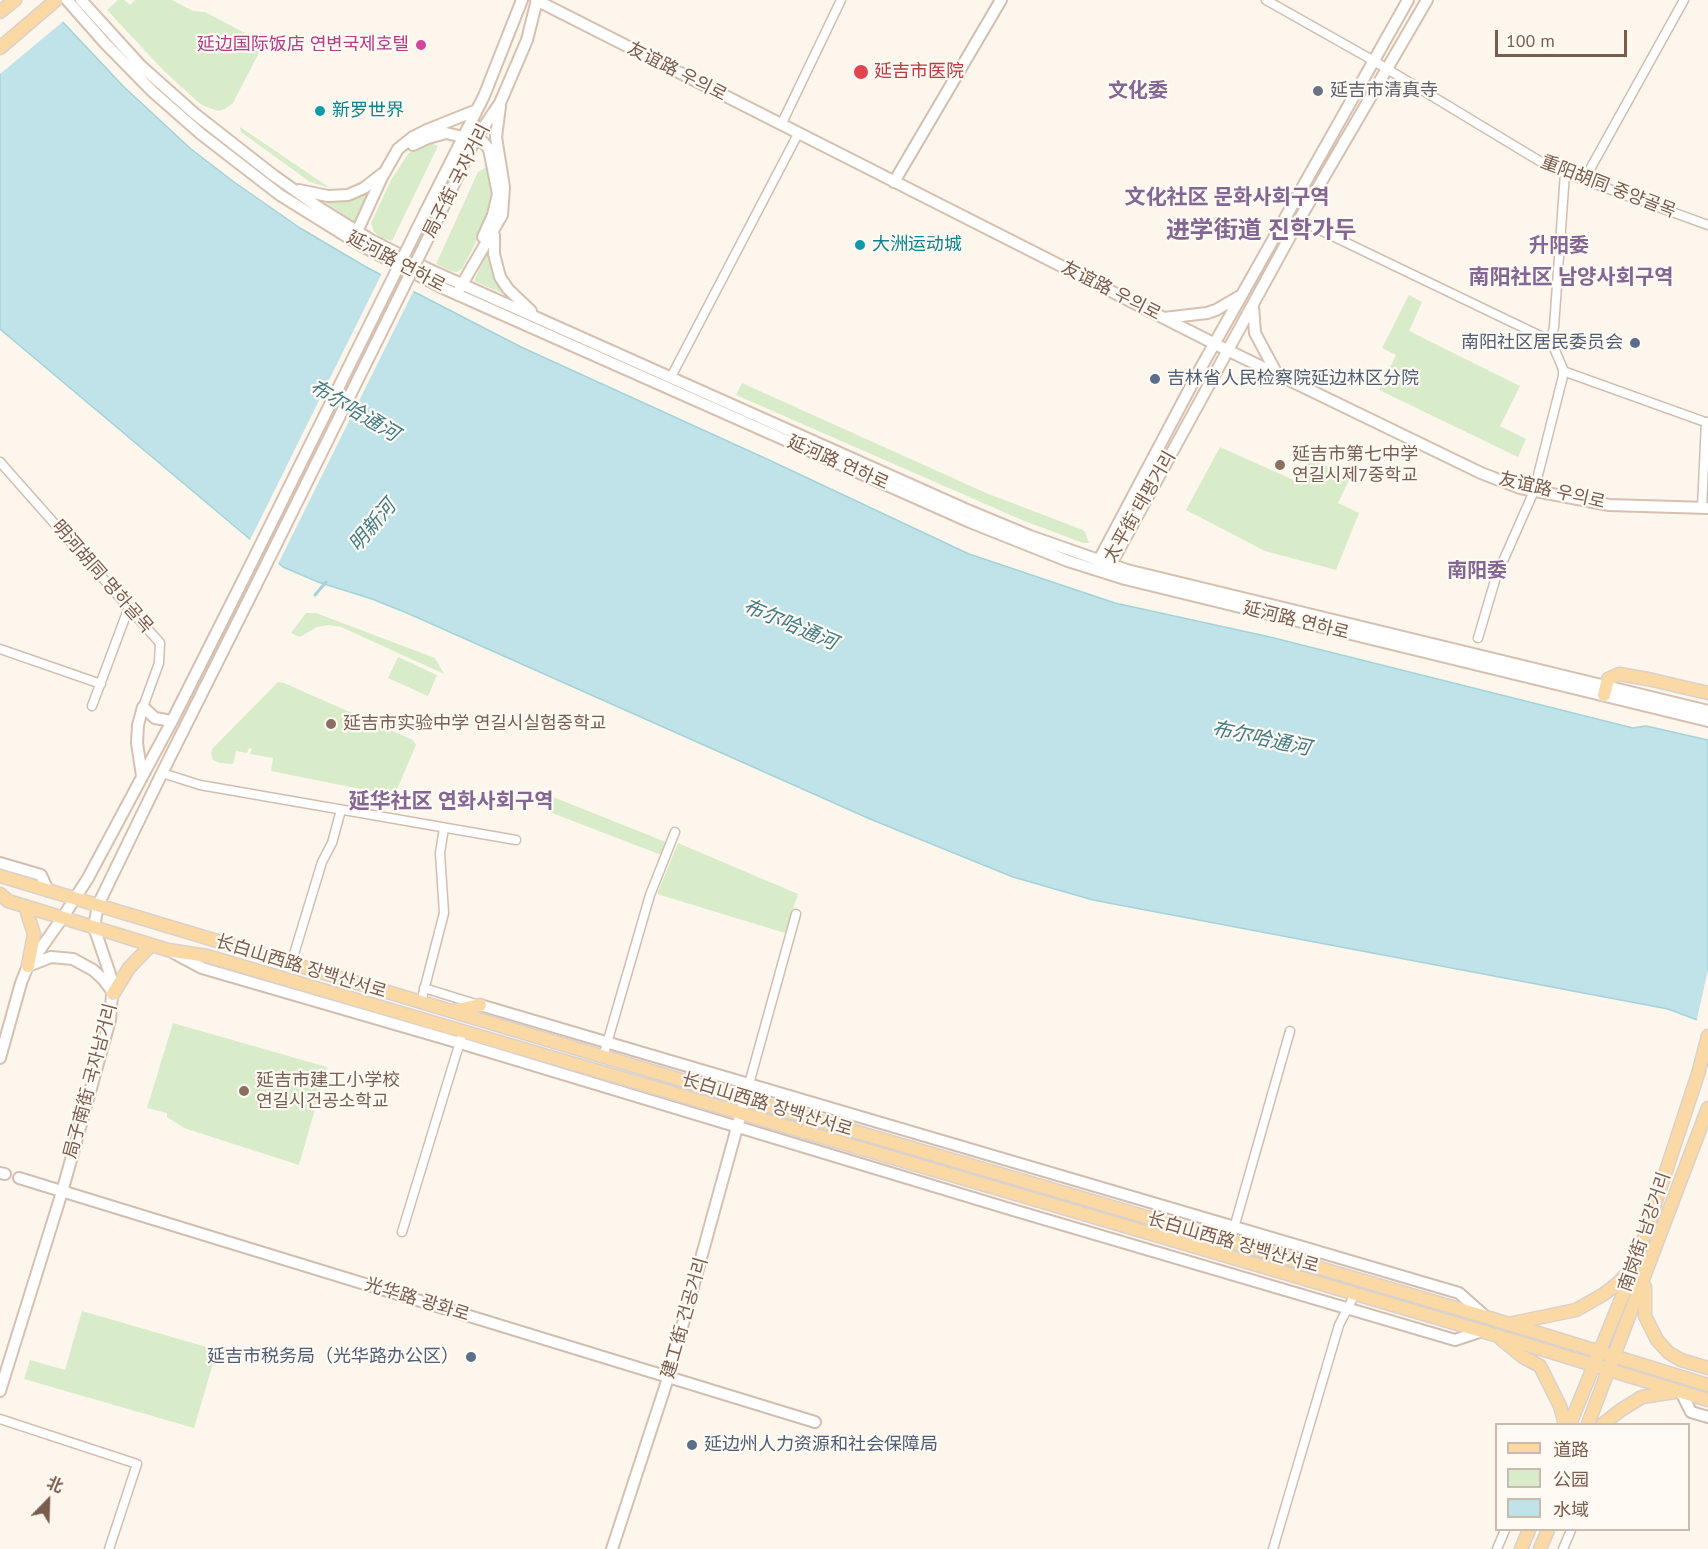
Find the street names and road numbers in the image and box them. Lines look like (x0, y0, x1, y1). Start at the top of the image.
street label: 友谊路 우의로 (624, 38, 730, 106)
street label: 局子街 국자거리 (419, 120, 495, 242)
street label: 重阳胡同 중양골목 (1537, 151, 1679, 223)
street label: 延河路 연하로 (343, 227, 449, 297)
street label: 友谊路 우의로 (1058, 257, 1164, 325)
street label: 延河路 연하로 (784, 431, 892, 495)
street label: 太平街 태평거리 (1099, 447, 1181, 567)
street label: 友谊路 우의로 (1497, 468, 1607, 514)
street label: 明河胡同 명하골목 (47, 516, 157, 638)
street label: 延河路 연하로 (1241, 597, 1351, 645)
street label: 长白山西路 장백산서로 (213, 931, 389, 1003)
street label: 局子南街 국자남거리 (60, 1001, 122, 1161)
street label: 长白山西路 장백산서로 (679, 1069, 855, 1141)
street label: 南岗街 남강거리 (1614, 1169, 1676, 1295)
street label: 长白山西路 장백산서로 (1145, 1208, 1321, 1278)
street label: 建工街 건공거리 (657, 1255, 713, 1381)
street label: 光华路 광화로 (362, 1274, 472, 1326)

